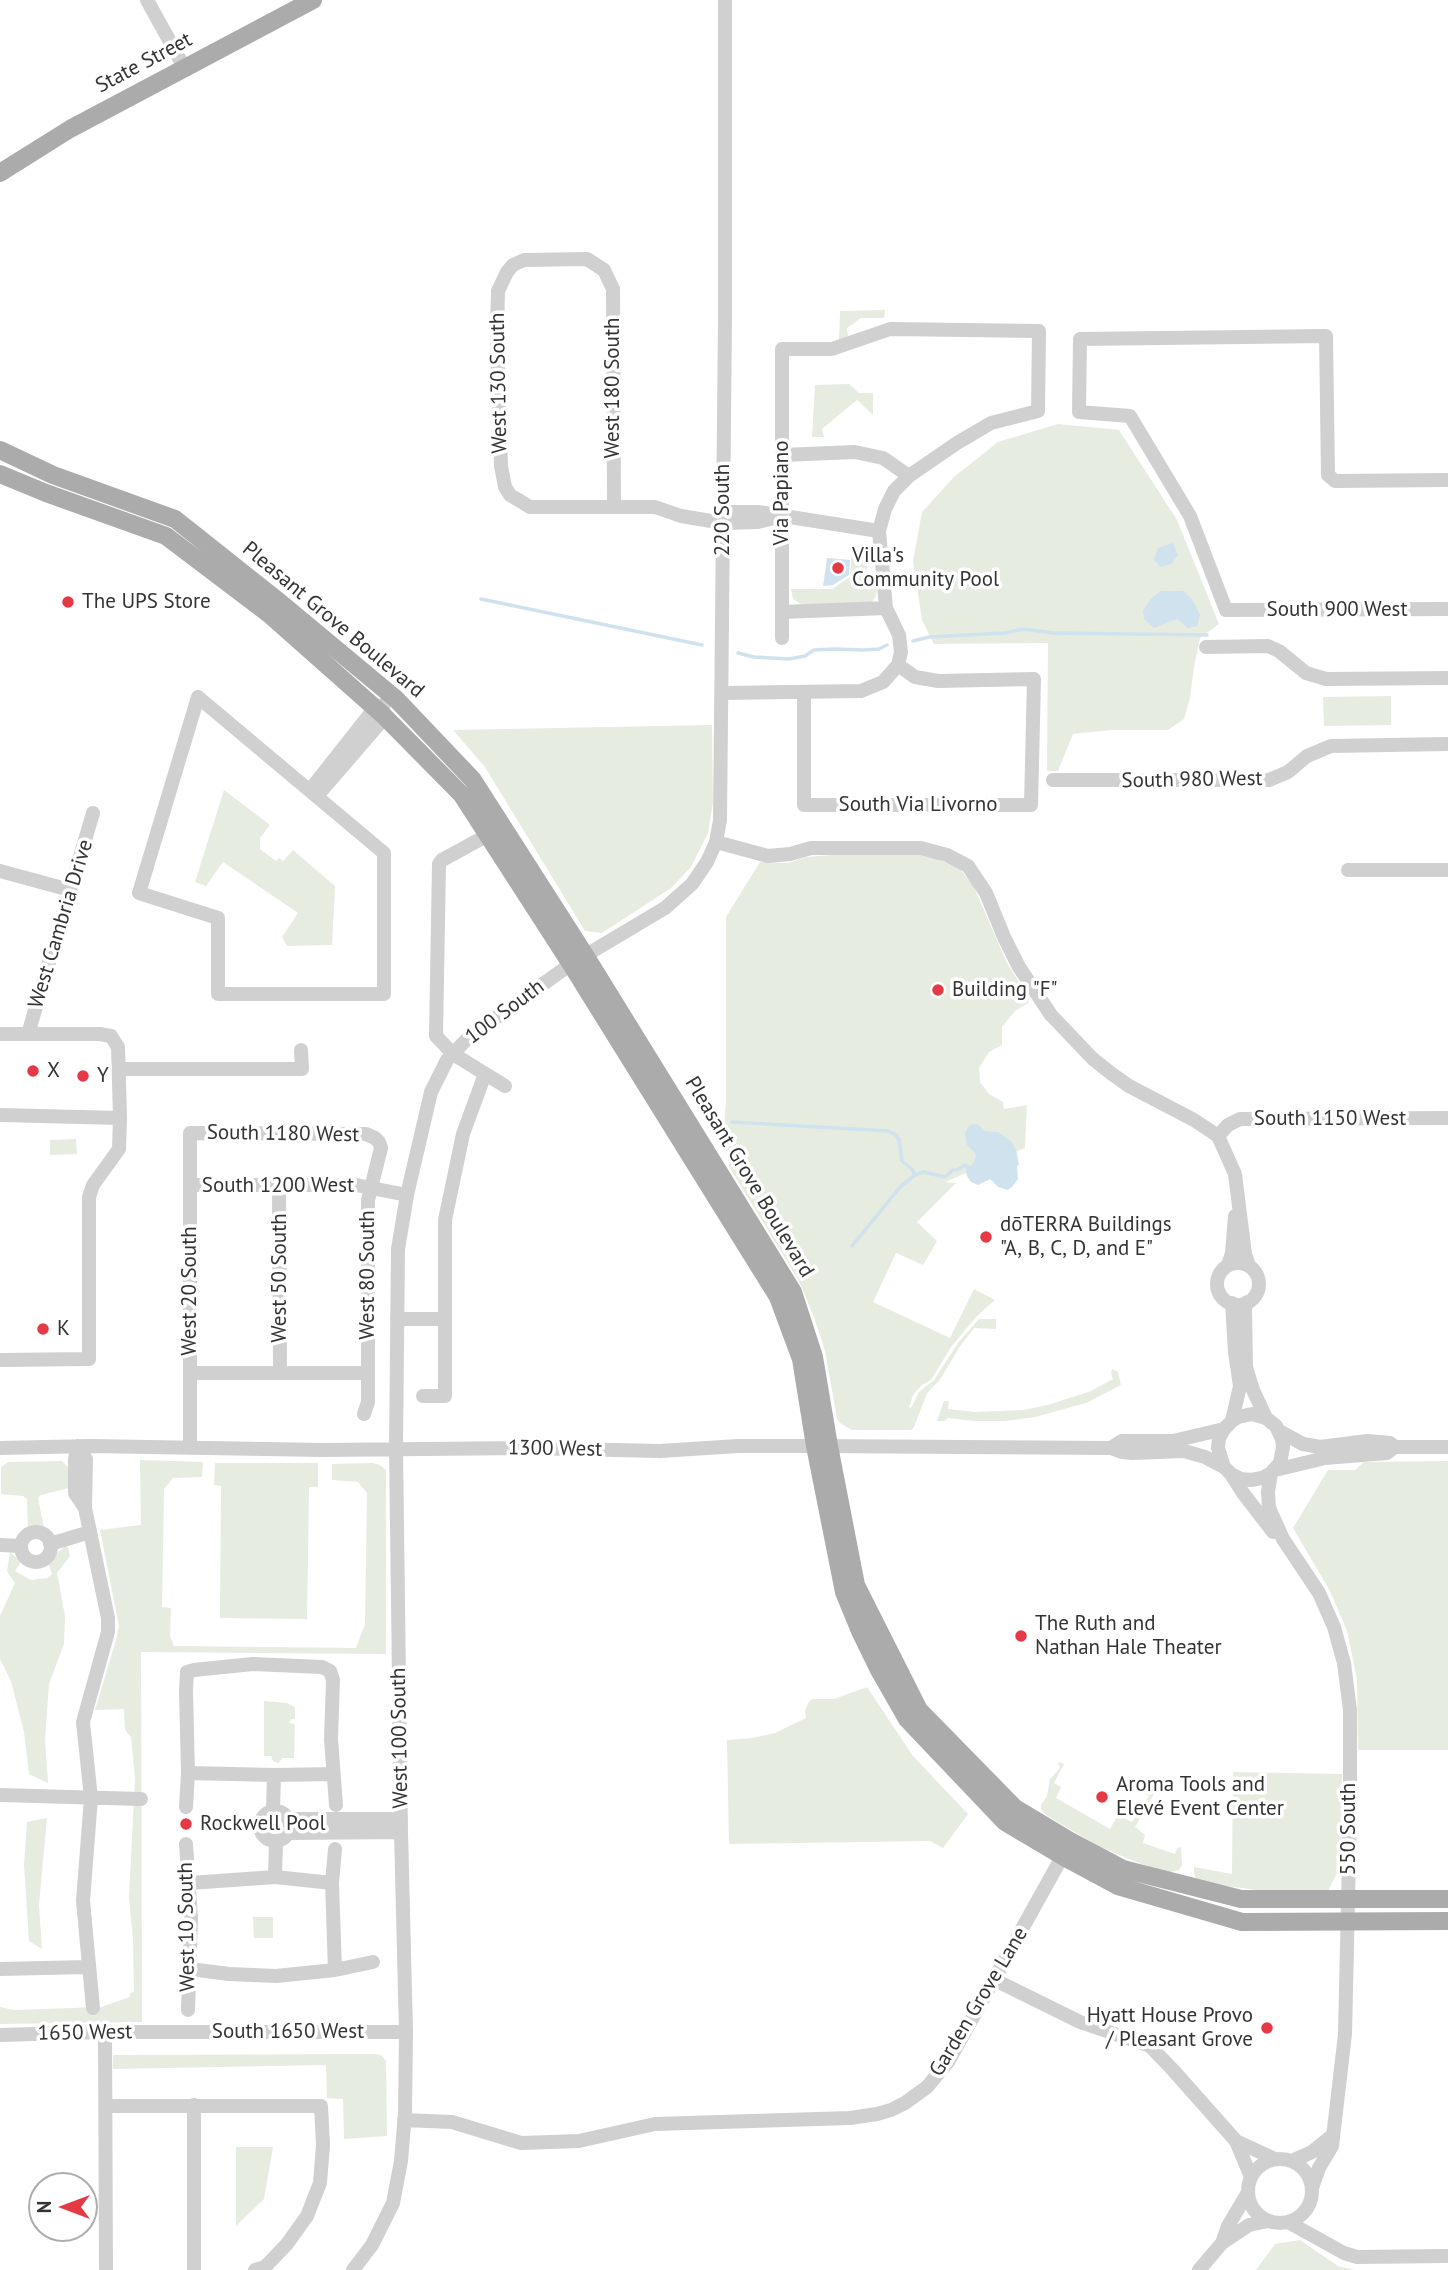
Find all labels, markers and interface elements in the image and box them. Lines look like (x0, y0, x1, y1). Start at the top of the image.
street label: State Street (92, 27, 196, 99)
street label: West 130 South (485, 312, 513, 454)
street label: West 180 South (600, 317, 626, 459)
street label: Via Papiano (769, 440, 795, 546)
street label: 220 South (710, 464, 736, 556)
street label: Pleasant Grove Boulevard (237, 537, 429, 703)
place label: Villa's Community Pool (852, 543, 999, 593)
marker: Villa's Community Pool (830, 560, 846, 576)
place label: The UPS Store (82, 589, 211, 615)
marker: The UPS Store (60, 594, 76, 610)
street label: South 900 West (1266, 597, 1408, 623)
street label: South 980 West (1121, 766, 1263, 794)
street label: South Via Livorno (838, 792, 998, 818)
street label: West Cambria Drive (23, 837, 99, 1011)
street label: 100 South (461, 974, 549, 1050)
place label: Building "F" (952, 977, 1058, 1003)
marker: Building "F" (930, 982, 946, 998)
place label: X (47, 1058, 60, 1084)
marker: X (25, 1063, 41, 1079)
place label: Y (97, 1063, 109, 1089)
marker: Y (75, 1068, 91, 1084)
street label: Pleasant Grove Boulevard (679, 1072, 819, 1282)
street label: South 1150 West (1254, 1106, 1406, 1132)
street label: South 1180 West (207, 1120, 359, 1148)
street label: South 1200 West (202, 1173, 354, 1199)
street label: West 80 South (355, 1210, 381, 1340)
place label: dōTERRA Buildings "A, B, C, D, and E" (1000, 1212, 1172, 1262)
street label: West 50 South (267, 1213, 293, 1343)
street label: West 20 South (177, 1226, 203, 1356)
marker: dōTERRA Buildings "A, B, C, D, and E" (978, 1229, 994, 1245)
place label: K (57, 1316, 70, 1342)
marker: K (35, 1321, 51, 1337)
street label: 1300 West (508, 1436, 602, 1462)
place label: The Ruth and Nathan Hale Theater (1035, 1611, 1222, 1661)
marker: The Ruth and Nathan Hale Theater (1013, 1628, 1029, 1644)
street label: West 100 South (386, 1667, 414, 1809)
place label: Aroma Tools and Elevé Event Center (1116, 1772, 1284, 1822)
street label: 550 South (1336, 1783, 1362, 1875)
marker: Aroma Tools and Elevé Event Center (1094, 1789, 1110, 1805)
place label: Rockwell Pool (200, 1811, 326, 1837)
marker: Rockwell Pool (178, 1816, 194, 1832)
street label: West 10 South (173, 1862, 201, 1992)
street label: Garden Grove Lane (925, 1923, 1033, 2081)
place label: Hyatt House Provo / Pleasant Grove (1087, 2003, 1253, 2053)
street label: South 1650 West (212, 2019, 364, 2045)
street label: 1650 West (38, 2020, 132, 2046)
marker: Hyatt House Provo / Pleasant Grove (1259, 2020, 1275, 2036)
north arrow (28, 2172, 98, 2242)
text: N (32, 2201, 56, 2213)

